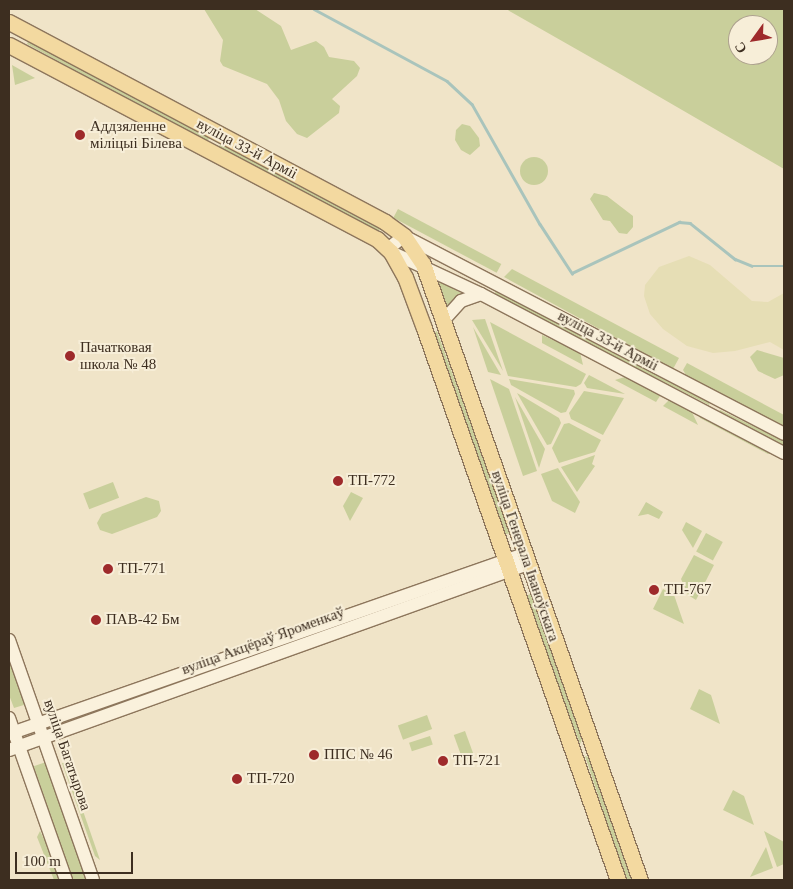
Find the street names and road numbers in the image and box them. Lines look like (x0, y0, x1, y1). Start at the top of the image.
street label: вуліца 33-й Арміі (194, 115, 300, 183)
street label: вуліца 33-й Арміі (555, 307, 661, 375)
street label: вуліца Генерала Іваноўскага (487, 468, 563, 644)
street label: вуліца Акцёраў Яроменкаў (179, 603, 347, 679)
street label: вуліца Багатырова (40, 697, 94, 813)

